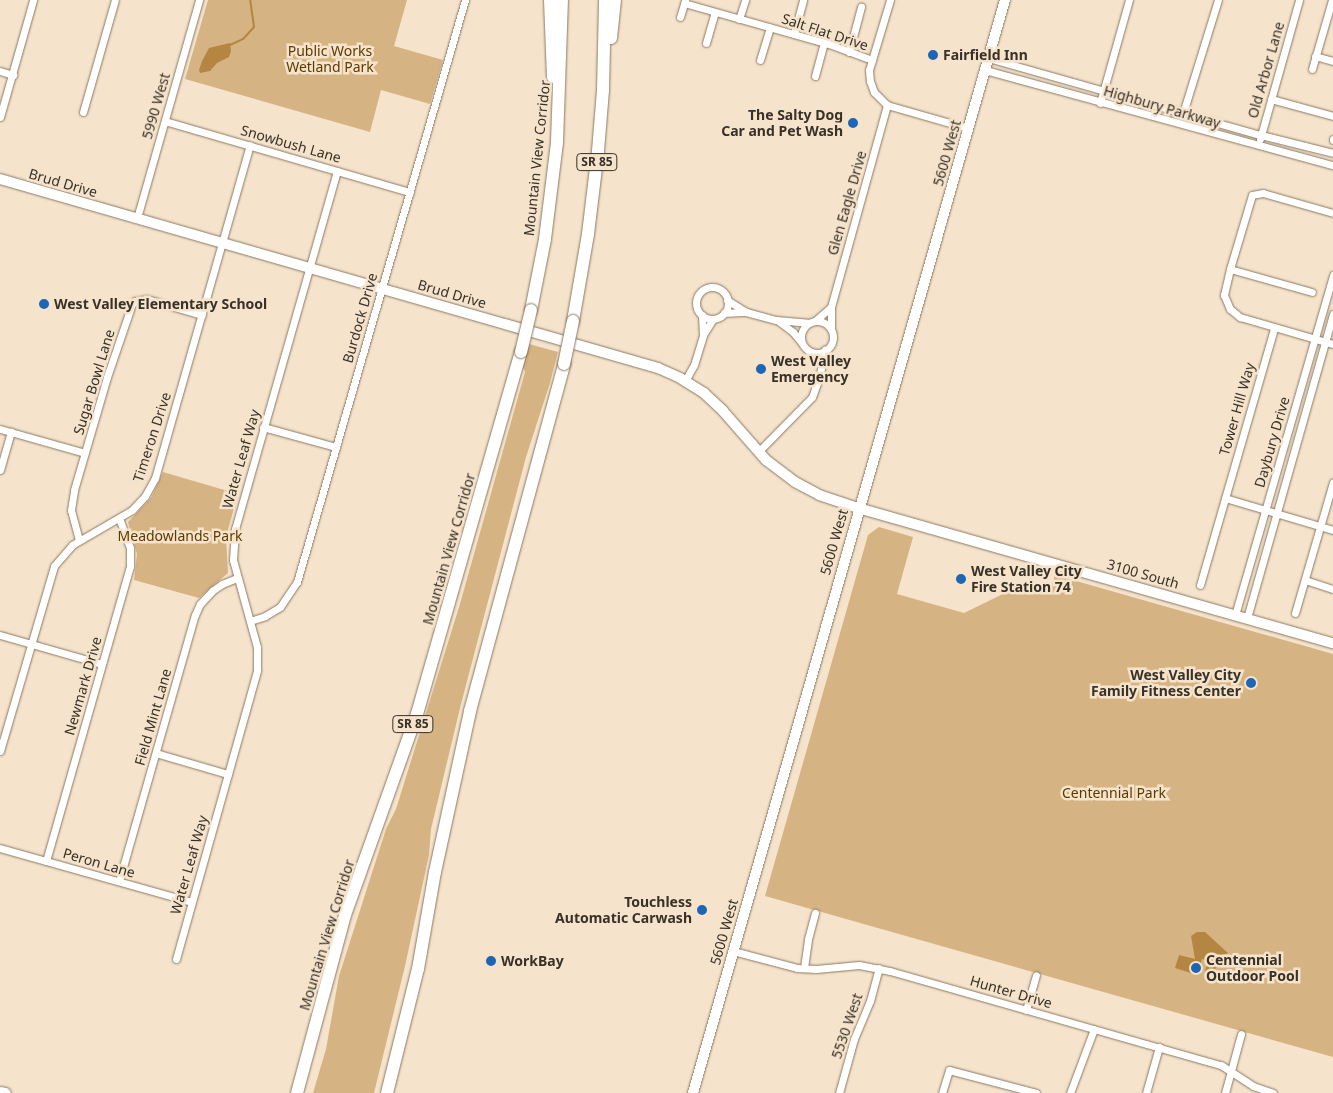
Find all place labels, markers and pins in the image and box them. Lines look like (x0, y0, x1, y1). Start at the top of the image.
place label: Fairfield Inn (943, 47, 1028, 63)
marker: Fairfield Inn (927, 49, 939, 61)
place label: The Salty Dog Car and Pet Wash (721, 107, 843, 140)
marker: The Salty Dog Car and Pet Wash (847, 117, 859, 129)
place label: West Valley Elementary School (54, 296, 267, 312)
marker: West Valley Elementary School (38, 298, 50, 310)
place label: West Valley Emergency (771, 353, 851, 386)
marker: West Valley Emergency (755, 363, 767, 375)
place label: West Valley City Fire Station 74 (971, 563, 1082, 596)
marker: West Valley City Fire Station 74 (955, 573, 967, 585)
place label: West Valley City Family Fitness Center (1091, 667, 1241, 700)
marker: West Valley City Family Fitness Center (1245, 677, 1257, 689)
place label: Touchless Automatic Carwash (555, 894, 692, 926)
marker: Touchless Automatic Carwash (696, 904, 708, 916)
place label: Centennial Outdoor Pool (1206, 952, 1299, 984)
place label: WorkBay (501, 953, 564, 969)
marker: WorkBay (485, 955, 497, 967)
marker: Centennial Outdoor Pool (1190, 962, 1202, 974)

